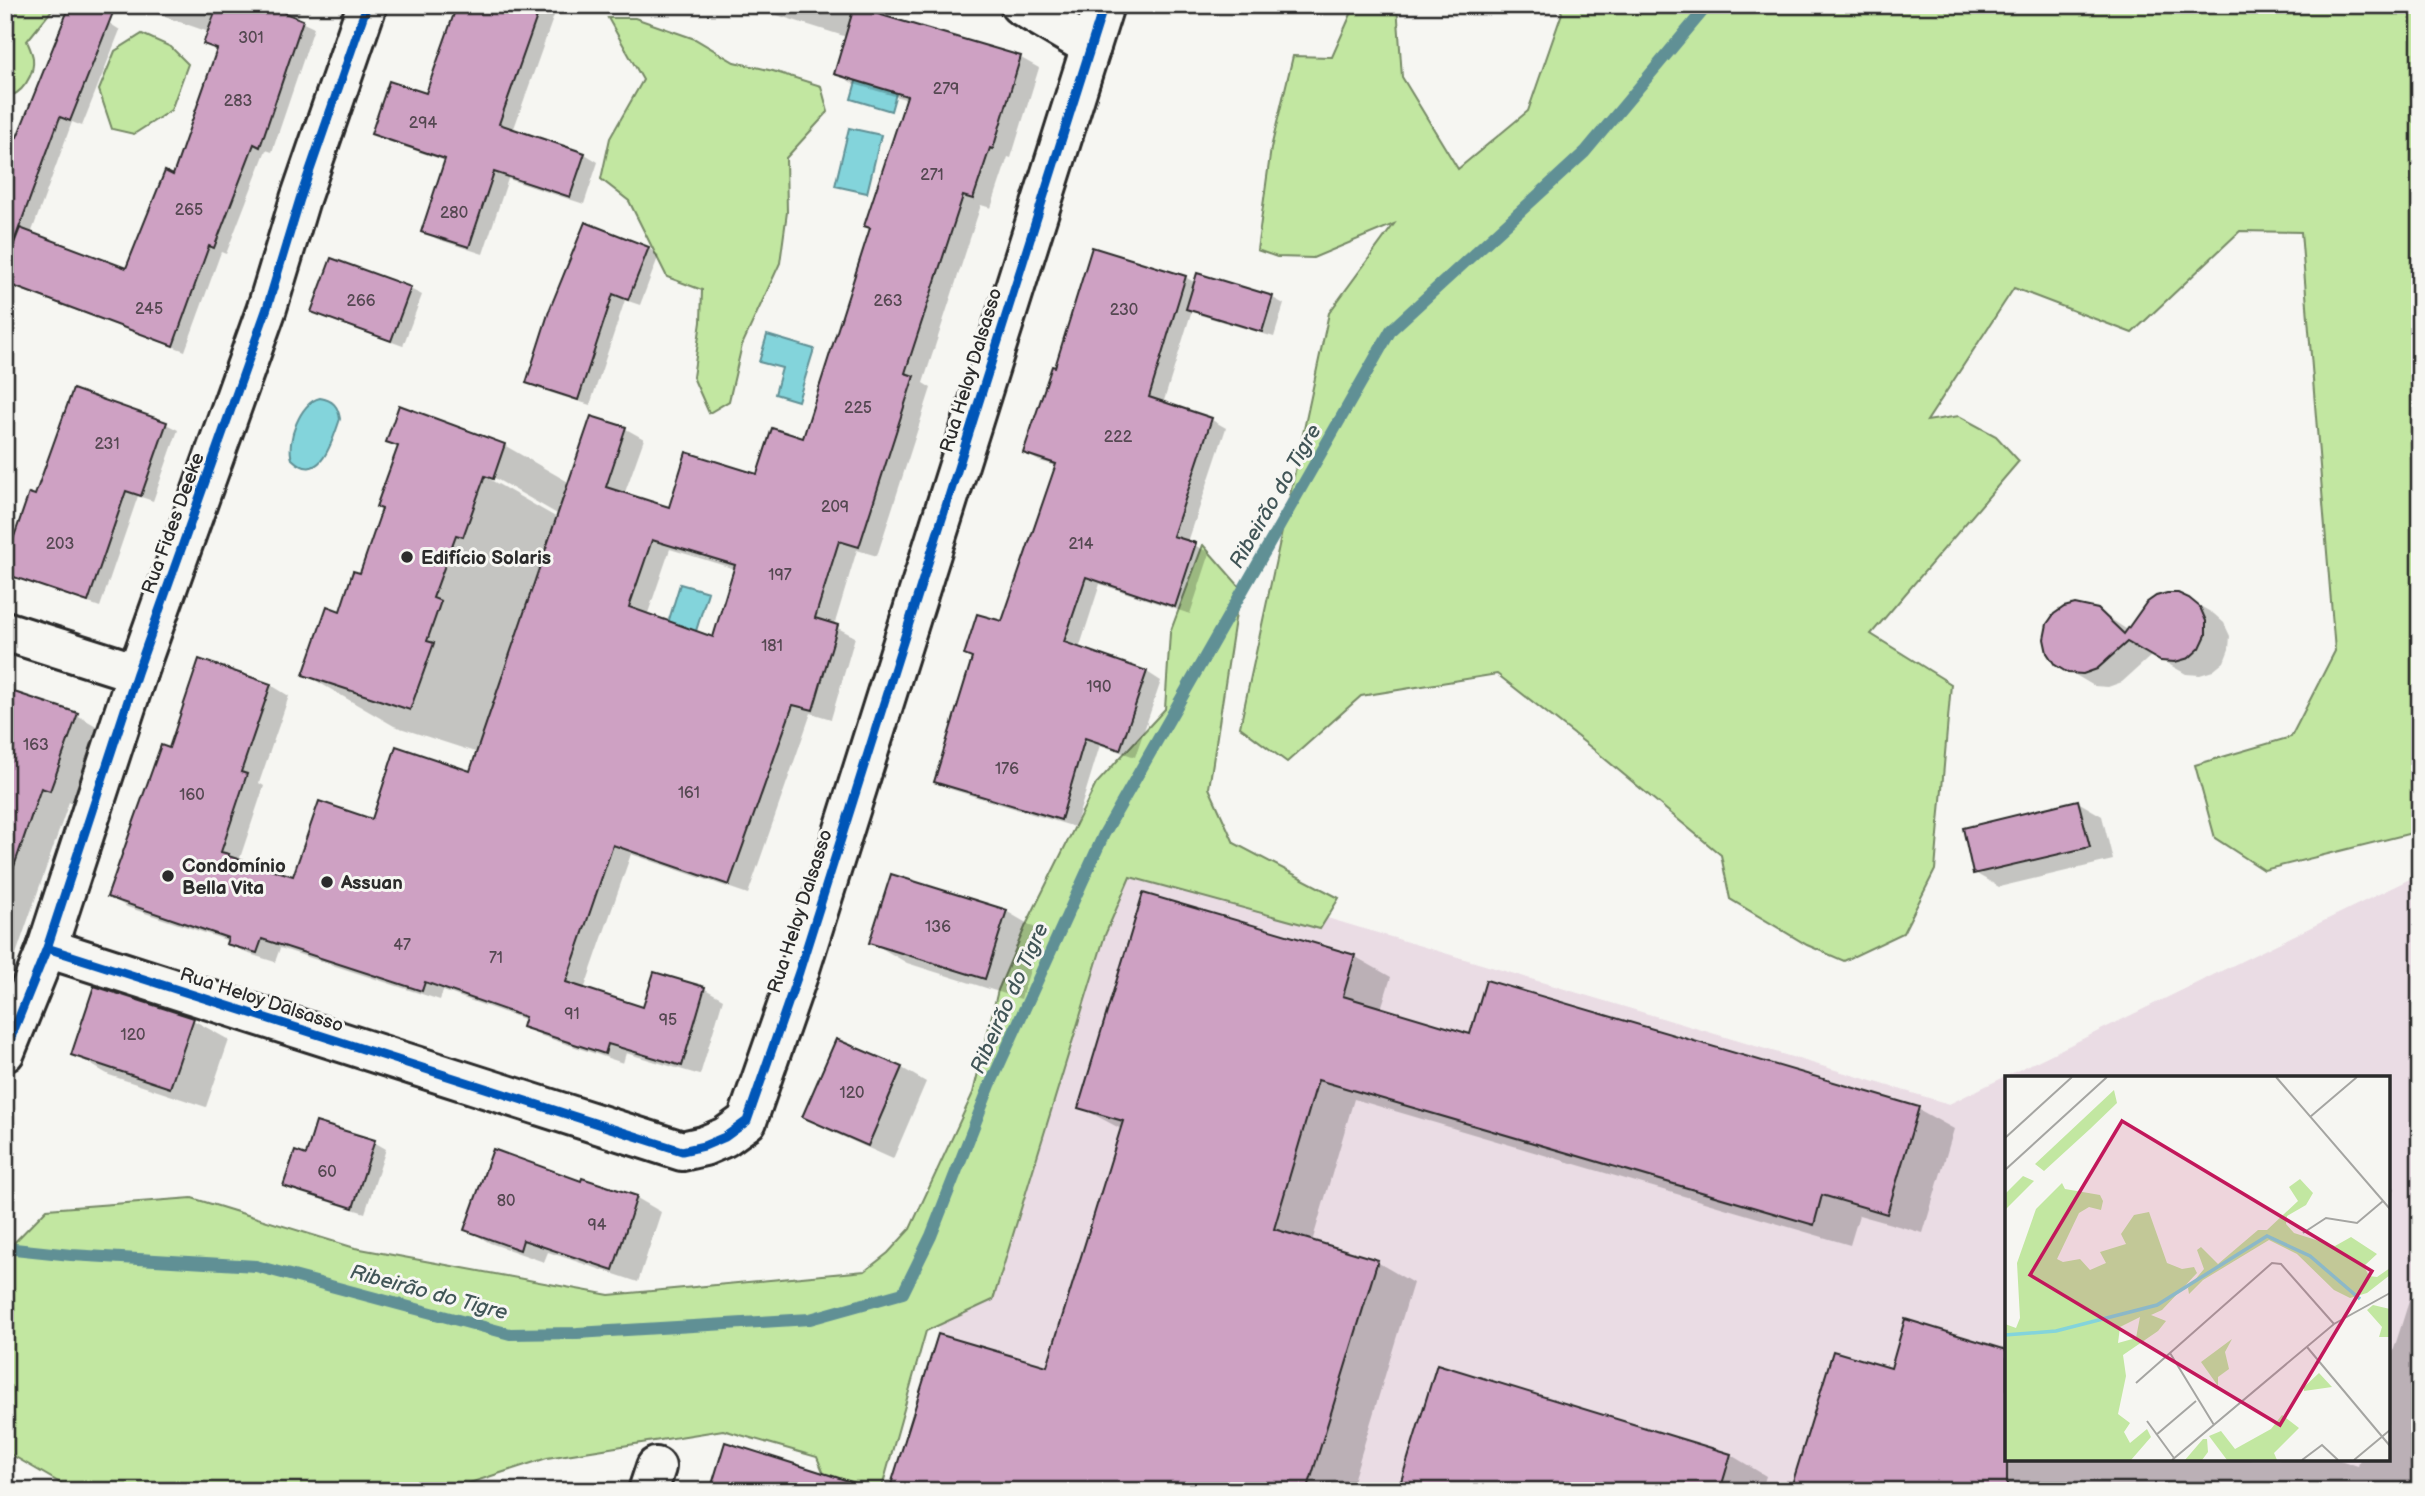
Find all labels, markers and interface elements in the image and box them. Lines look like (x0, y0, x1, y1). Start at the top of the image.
house number: 301 (238, 29, 264, 48)
house number: 279 (933, 80, 959, 99)
house number: 283 (224, 92, 252, 111)
house number: 294 (409, 114, 437, 133)
house number: 271 (920, 166, 944, 185)
house number: 265 (175, 201, 203, 220)
house number: 280 (440, 204, 468, 223)
street label: Rua Heloy Dalsasso (935, 285, 1007, 455)
house number: 266 (347, 292, 376, 311)
house number: 263 (873, 292, 903, 311)
house number: 245 (135, 300, 163, 319)
house number: 230 (1110, 301, 1138, 320)
house number: 225 (844, 399, 872, 418)
water label: Ribeirão do Tigre (1224, 420, 1327, 573)
house number: 222 (1104, 428, 1133, 447)
house number: 231 (94, 435, 120, 454)
street label: Rua Fides Deeke (137, 450, 210, 597)
house number: 209 (821, 498, 849, 517)
house number: 203 (46, 535, 74, 554)
house number: 214 (1068, 535, 1094, 554)
place label: Edifício Solaris (421, 547, 551, 570)
marker: Edifício Solaris (399, 549, 415, 565)
house number: 197 (768, 566, 792, 585)
house number: 181 (761, 637, 783, 656)
house number: 190 (1087, 678, 1111, 697)
house number: 163 (23, 736, 49, 755)
house number: 176 (995, 760, 1019, 779)
house number: 161 (678, 784, 700, 803)
house number: 160 (179, 786, 205, 805)
street label: Rua Heloy Dalsasso (763, 827, 838, 996)
place label: Condomínio Bella Vita (182, 855, 286, 900)
marker: Condomínio Bella Vita (160, 868, 176, 884)
place label: Assuan (340, 872, 403, 895)
marker: Assuan (319, 874, 335, 890)
house number: 136 (925, 918, 951, 937)
water label: Ribeirão do Tigre (965, 919, 1054, 1077)
house number: 47 (393, 936, 411, 955)
house number: 71 (489, 949, 503, 968)
street label: Rua Heloy Dalsasso (177, 963, 346, 1038)
house number: 91 (564, 1005, 580, 1024)
house number: 95 (659, 1011, 677, 1030)
house number: 120 (120, 1026, 146, 1045)
inset map (2005, 1076, 2390, 1461)
house number: 120 (839, 1084, 865, 1103)
house number: 60 (317, 1163, 337, 1182)
house number: 80 (497, 1192, 515, 1211)
house number: 94 (587, 1216, 607, 1235)
water label: Ribeirão do Tigre (347, 1259, 510, 1326)

